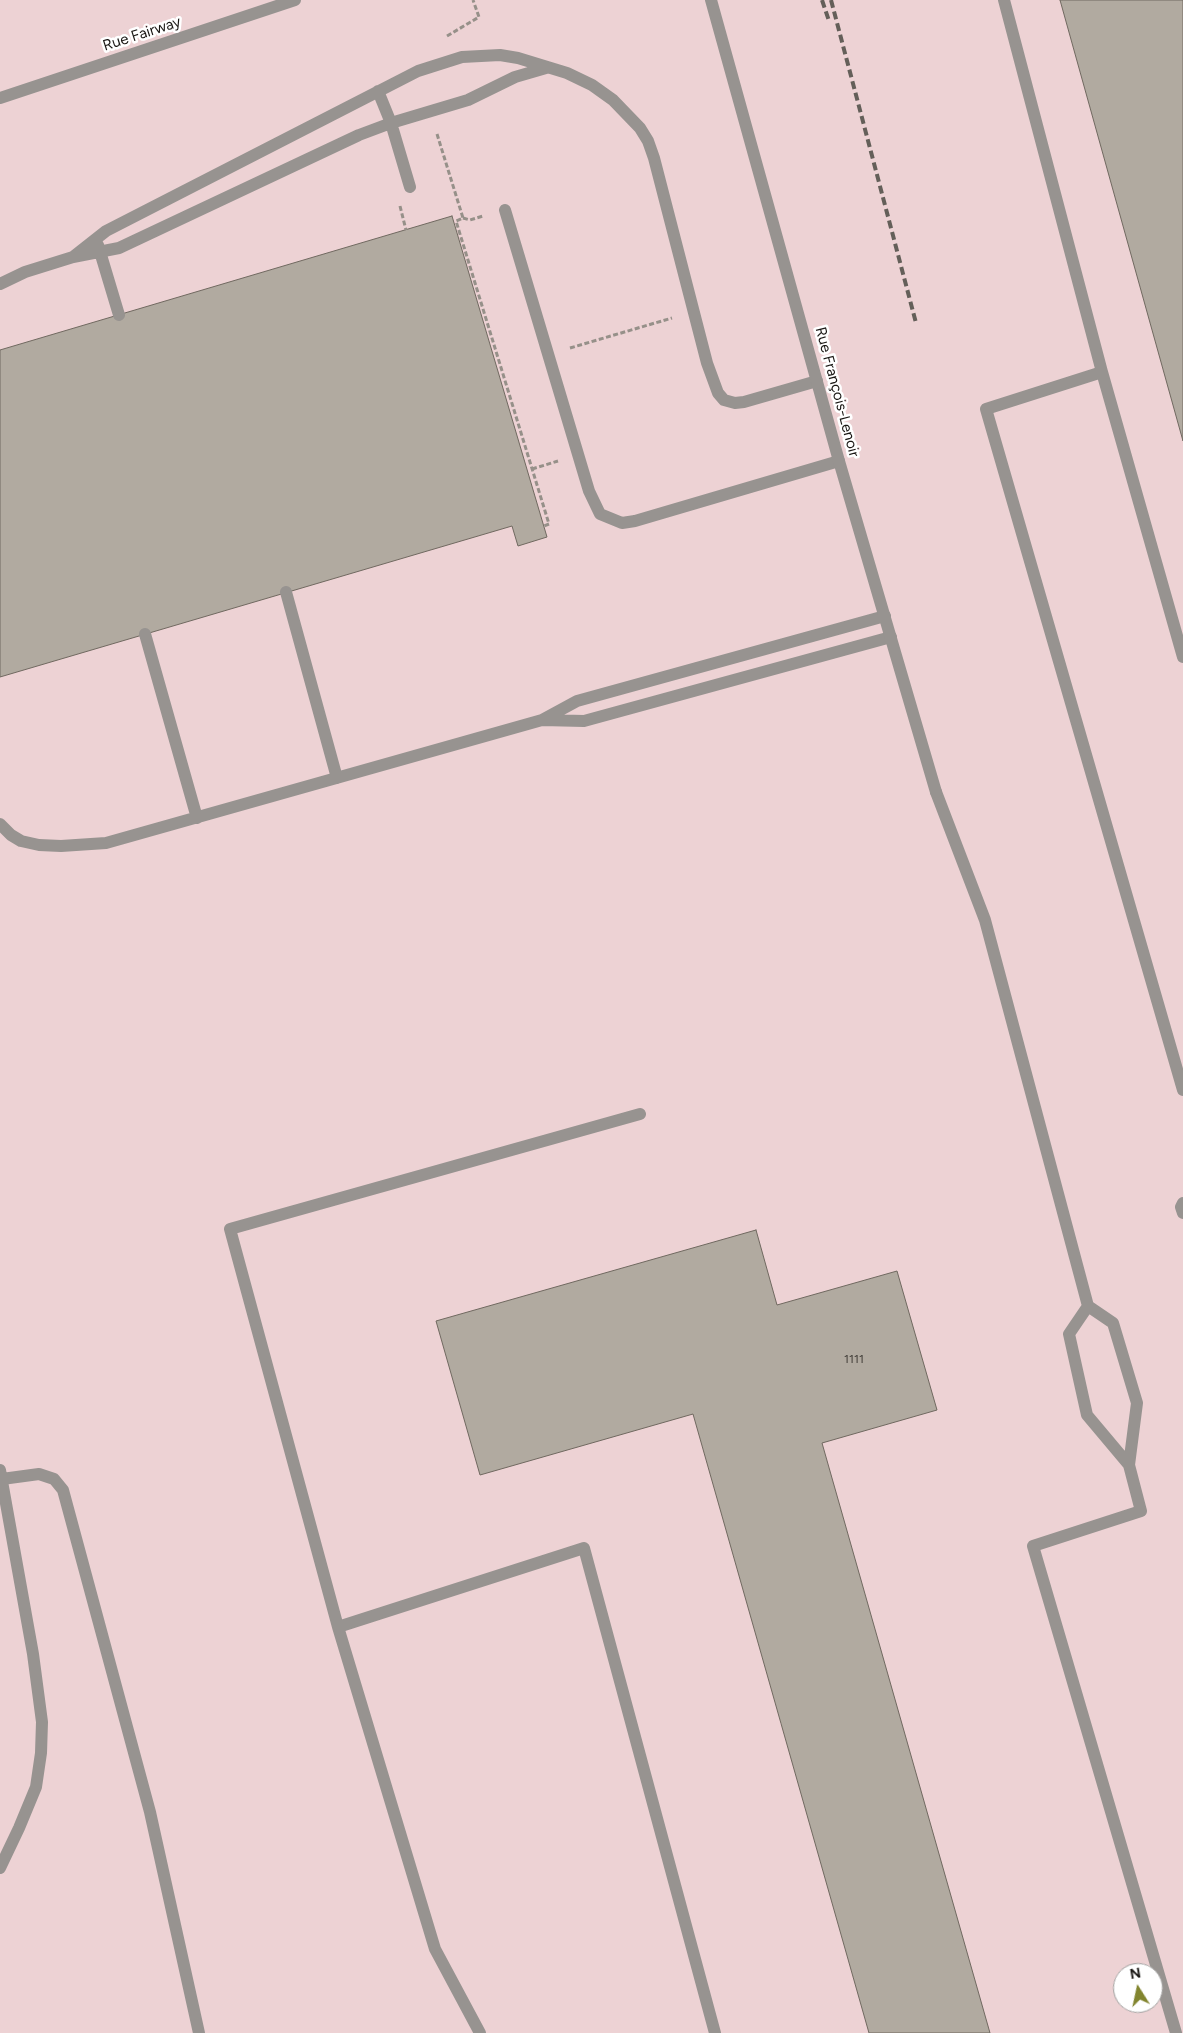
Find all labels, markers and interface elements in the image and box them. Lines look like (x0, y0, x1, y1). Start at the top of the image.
street label: Rue Fairway (101, 13, 183, 55)
street label: Rue François-Lenoir (811, 325, 863, 459)
house number: 1111 (844, 1352, 864, 1366)
north arrow (1113, 1963, 1163, 2013)
text: N (1129, 1964, 1142, 1983)

